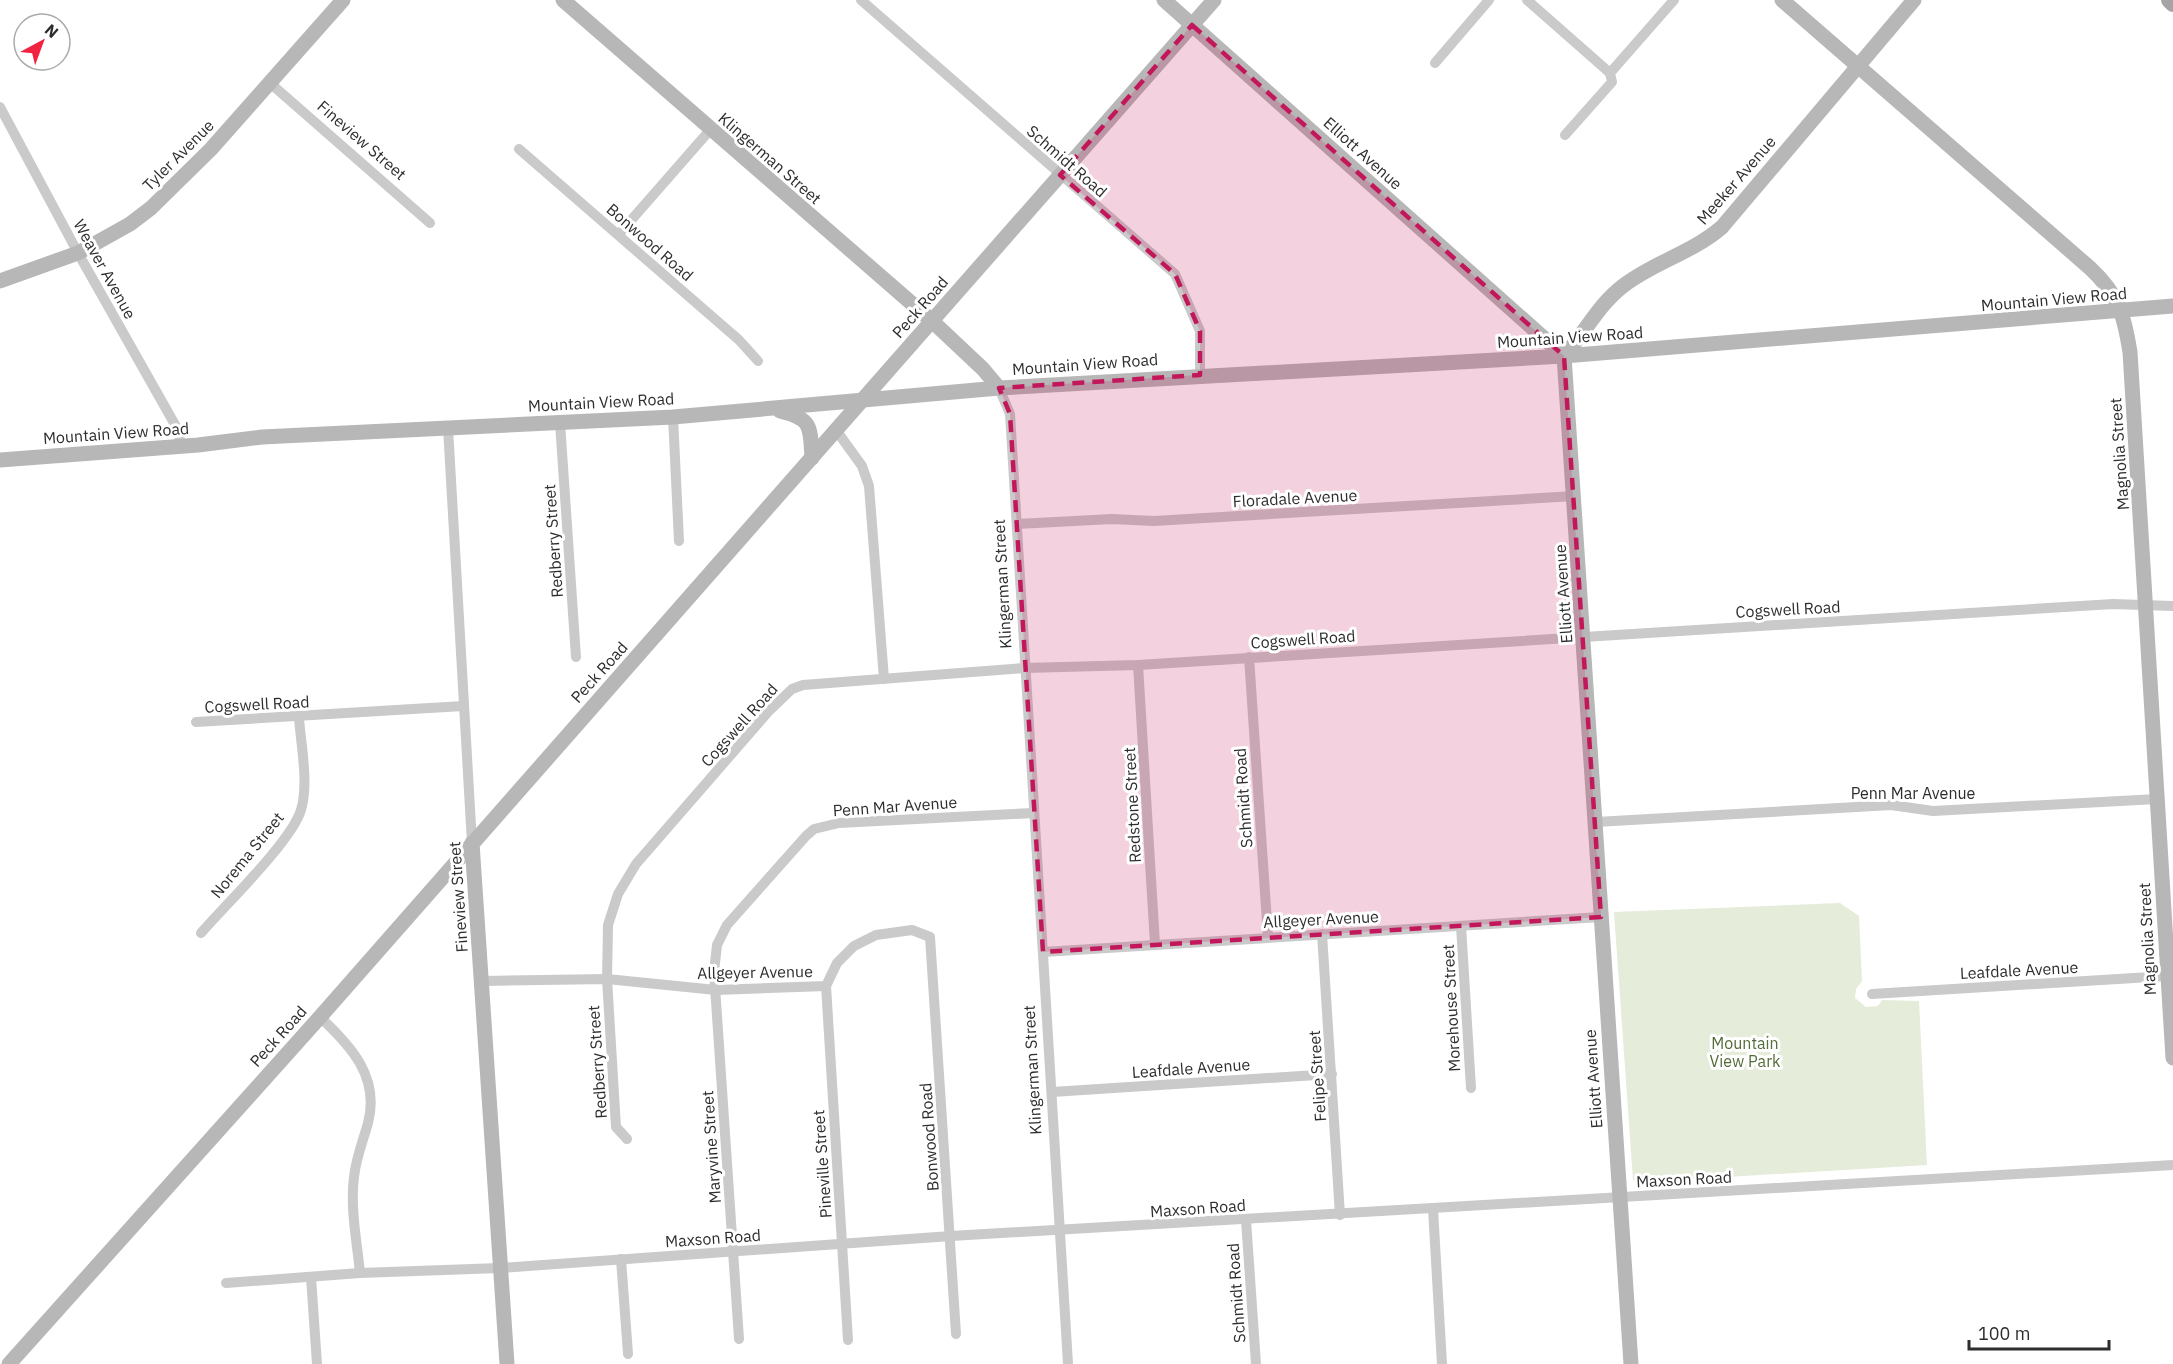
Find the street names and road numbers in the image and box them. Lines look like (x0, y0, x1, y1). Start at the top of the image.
street label: Fineview Street (313, 96, 411, 184)
street label: Klingerman Street (714, 108, 826, 208)
street label: Elliott Avenue (1319, 112, 1407, 194)
street label: Tyler Avenue (138, 115, 218, 195)
street label: Schmidt Road (1023, 121, 1111, 201)
street label: Meeker Avenue (1692, 132, 1780, 228)
street label: Bonwood Road (603, 199, 697, 285)
street label: Weaver Avenue (69, 216, 141, 322)
street label: Peck Road (888, 272, 952, 342)
street label: Mountain View Road (1980, 283, 2128, 315)
street label: Mountain View Road (1496, 322, 1644, 352)
street label: Mountain View Road (1011, 349, 1159, 379)
street label: Mountain View Road (527, 388, 675, 416)
street label: Magnolia Street (2105, 397, 2133, 511)
street label: Mountain View Road (42, 418, 190, 448)
street label: Redberry Street (539, 484, 567, 598)
street label: Floradale Avenue (1232, 485, 1358, 511)
street label: Klingerman Street (989, 519, 1015, 649)
street label: Elliott Avenue (1550, 544, 1576, 644)
street label: Cogswell Road (1735, 596, 1841, 622)
street label: Cogswell Road (1250, 625, 1356, 653)
street label: Peck Road (566, 637, 632, 707)
street label: Cogswell Road (696, 679, 782, 771)
street label: Cogswell Road (204, 691, 310, 717)
street label: Redstone Street (1119, 747, 1145, 863)
street label: Schmidt Road (1230, 747, 1256, 849)
street label: Penn Mar Avenue (1851, 783, 1976, 803)
street label: Penn Mar Avenue (832, 792, 958, 820)
street label: Norema Street (206, 808, 288, 902)
street label: Fineview Street (444, 841, 472, 953)
street label: Magnolia Street (2134, 882, 2160, 996)
street label: Allgeyer Avenue (1263, 906, 1380, 932)
street label: Morehouse Street (1438, 944, 1464, 1072)
street label: Leafdale Avenue (1959, 957, 2079, 983)
street label: Allgeyer Avenue (697, 961, 813, 983)
street label: Peck Road (245, 1001, 311, 1071)
street label: Redberry Street (583, 1005, 611, 1119)
street label: Klingerman Street (1019, 1005, 1045, 1135)
street label: Elliott Avenue (1580, 1029, 1606, 1129)
street label: Felipe Street (1304, 1030, 1330, 1122)
street label: Leafdale Avenue (1131, 1054, 1251, 1082)
street label: Bonwood Road (915, 1082, 943, 1192)
street label: Maryvine Street (697, 1090, 725, 1204)
street label: Pineville Street (808, 1109, 836, 1219)
street label: Maxson Road (1636, 1167, 1732, 1191)
street label: Maxson Road (1149, 1195, 1247, 1221)
street label: Maxson Road (664, 1225, 762, 1251)
street label: Schmidt Road (1223, 1242, 1249, 1344)

